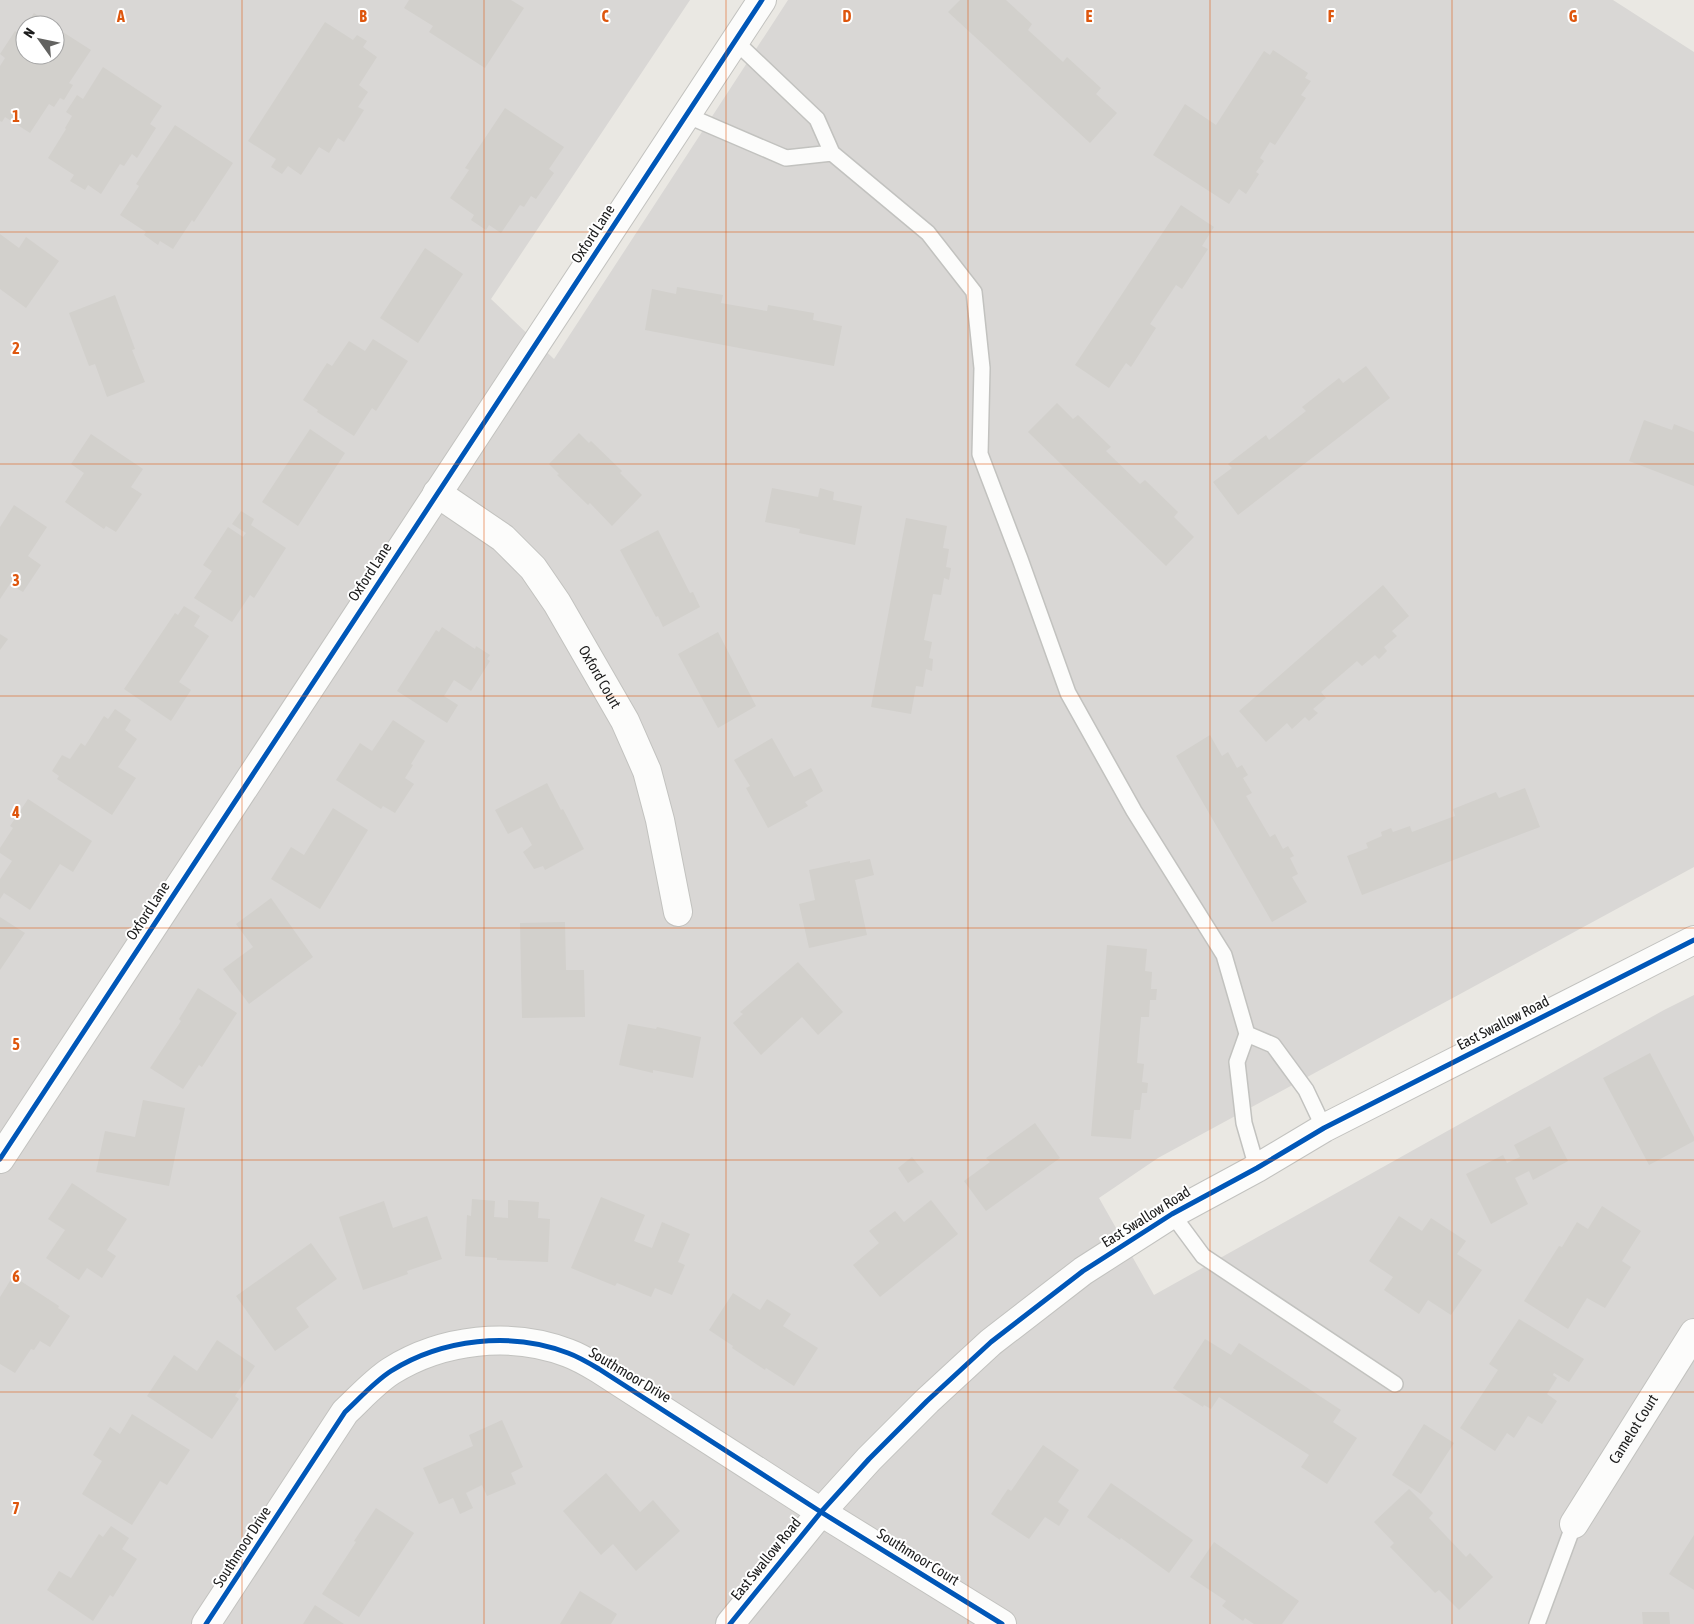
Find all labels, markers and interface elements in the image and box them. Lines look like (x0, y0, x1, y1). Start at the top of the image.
text: A (116, 7, 125, 25)
text: B (359, 7, 367, 25)
text: C (601, 7, 609, 25)
text: D (843, 7, 852, 25)
text: E (1086, 7, 1093, 25)
text: F (1328, 7, 1335, 25)
text: G (1569, 7, 1578, 25)
north arrow (15, 15, 65, 65)
text: N (20, 25, 38, 41)
text: 1 (12, 107, 20, 125)
street label: Oxford Lane (567, 201, 618, 266)
text: 2 (12, 339, 20, 357)
street label: Oxford Lane (344, 539, 395, 604)
text: 3 (12, 571, 20, 589)
street label: Oxford Court (575, 642, 625, 711)
text: 4 (11, 803, 20, 821)
street label: Oxford Lane (122, 878, 173, 943)
street label: East Swallow Road (1454, 992, 1552, 1053)
text: 5 (12, 1035, 20, 1053)
street label: East Swallow Road (1098, 1183, 1193, 1251)
text: 6 (12, 1267, 20, 1285)
street label: Southmoor Drive (586, 1343, 675, 1406)
street label: Camelot Court (1605, 1391, 1661, 1467)
text: 7 (12, 1499, 20, 1517)
street label: Southmoor Drive (209, 1503, 274, 1590)
street label: East Swallow Road (727, 1514, 804, 1603)
street label: Southmoor Court (874, 1525, 962, 1588)

